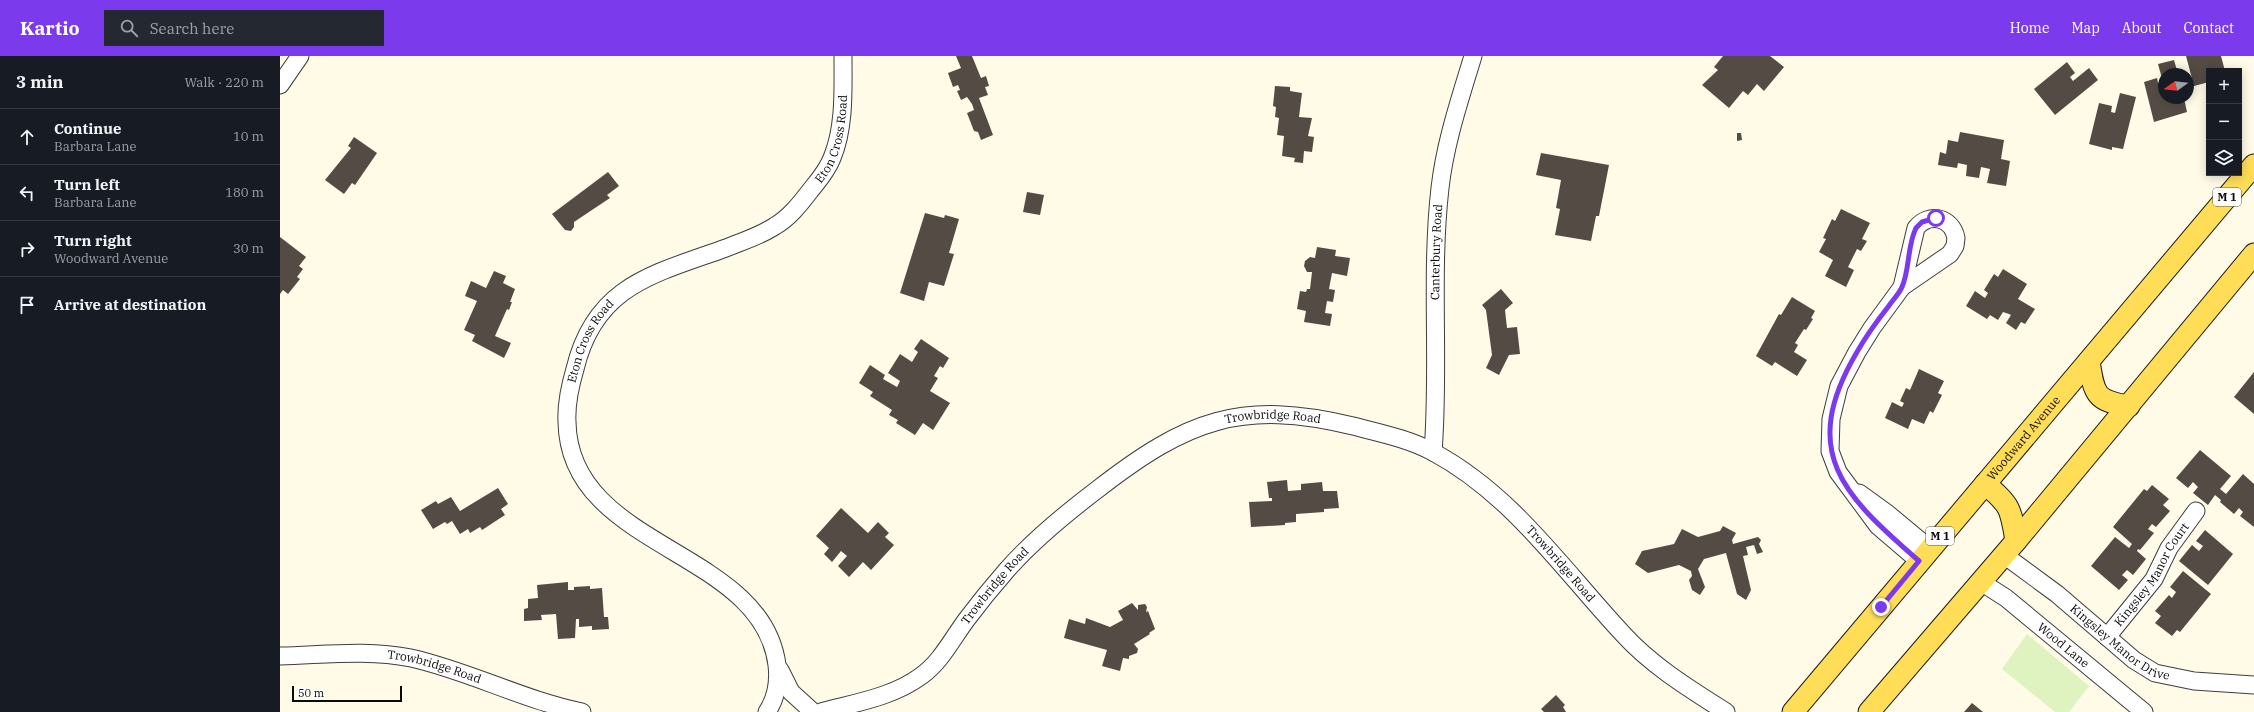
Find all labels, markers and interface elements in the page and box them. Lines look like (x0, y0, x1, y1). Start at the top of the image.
search box (104, 10, 384, 46)
text: Kartio (20, 16, 80, 40)
icon: search (118, 17, 140, 39)
text: Search here (150, 19, 234, 38)
text: Home (2010, 19, 2049, 37)
text: Map (2071, 19, 2100, 37)
text: About (2122, 19, 2161, 37)
text: Contact (2183, 19, 2234, 37)
north arrow (2158, 68, 2194, 104)
map controls (2206, 68, 2242, 176)
button: + (2206, 68, 2242, 104)
text: 3 min (16, 71, 64, 93)
text: Walk · 220 m (185, 74, 264, 91)
street label: Eton Cross Road (811, 95, 850, 186)
button: − (2206, 104, 2242, 140)
text: Continue (54, 119, 121, 138)
icon: ahead (16, 126, 38, 148)
text: 10 m (233, 128, 264, 145)
text: Barbara Lane (54, 138, 137, 155)
button: layers (2206, 140, 2242, 176)
text: Turn left (54, 175, 120, 194)
icon: left (16, 182, 38, 204)
text: 180 m (225, 184, 264, 201)
road number: M 1 (2213, 188, 2241, 206)
text: Barbara Lane (54, 194, 137, 211)
street label: Canterbury Road (1427, 203, 1445, 300)
route start (1927, 209, 1945, 227)
text: Turn right (54, 231, 132, 250)
icon: right (16, 238, 38, 260)
text: 30 m (233, 240, 264, 257)
text: Woodward Avenue (54, 250, 168, 267)
icon: arrive (16, 294, 38, 316)
text: Arrive at destination (54, 295, 206, 314)
street label: Eton Cross Road (564, 296, 617, 384)
street label: Woodward Avenue (1984, 393, 2063, 483)
street label: Trowbridge Road (1223, 407, 1322, 426)
street label: Kingsley Manor Court (2111, 520, 2192, 629)
street label: Trowbridge Road (1523, 522, 1599, 605)
road number: M 1 (1926, 527, 1954, 545)
street label: Trowbridge Road (958, 543, 1032, 627)
route end (1872, 598, 1890, 616)
street label: Kingsley Manor Drive (2067, 601, 2171, 683)
street label: Wood Lane (2035, 619, 2093, 671)
street label: Trowbridge Road (387, 647, 483, 686)
scale bar (292, 684, 402, 703)
text: 50 m (298, 686, 324, 700)

